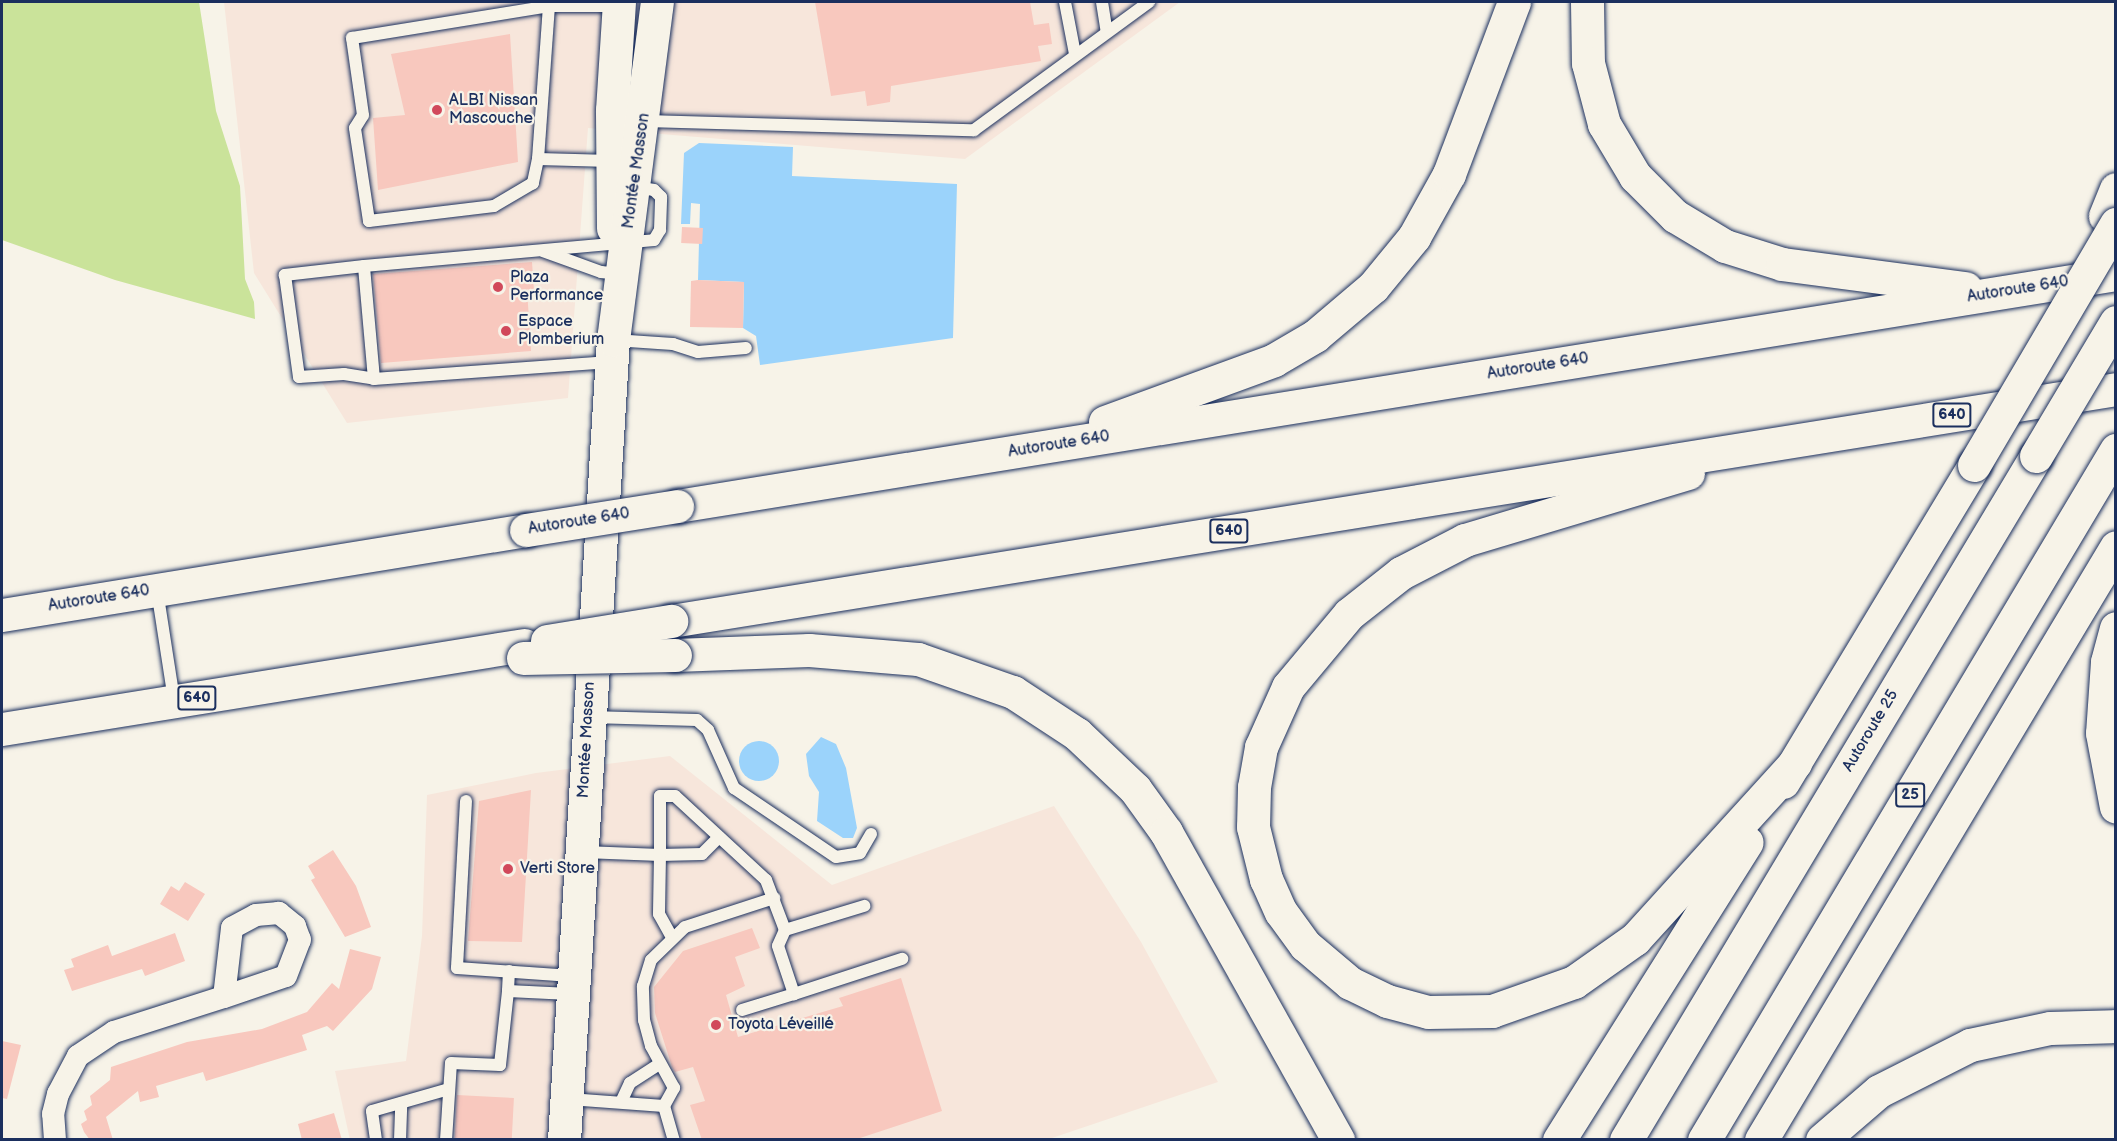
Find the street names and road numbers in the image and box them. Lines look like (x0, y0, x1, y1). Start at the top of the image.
street label: Montée Masson (619, 112, 655, 230)
street label: Autoroute 640 (1966, 272, 2070, 308)
street label: Autoroute 640 (1486, 349, 1590, 385)
road number: 640 (1931, 403, 1973, 427)
street label: Autoroute 640 (1007, 427, 1111, 463)
street label: Autoroute 640 (527, 504, 631, 540)
road number: 640 (1208, 519, 1250, 543)
street label: Autoroute 640 (47, 581, 151, 617)
street label: Montée Masson (574, 681, 600, 799)
road number: 640 (176, 686, 218, 710)
street label: Autoroute 25 (1839, 687, 1903, 775)
road number: 25 (1895, 783, 1925, 807)

